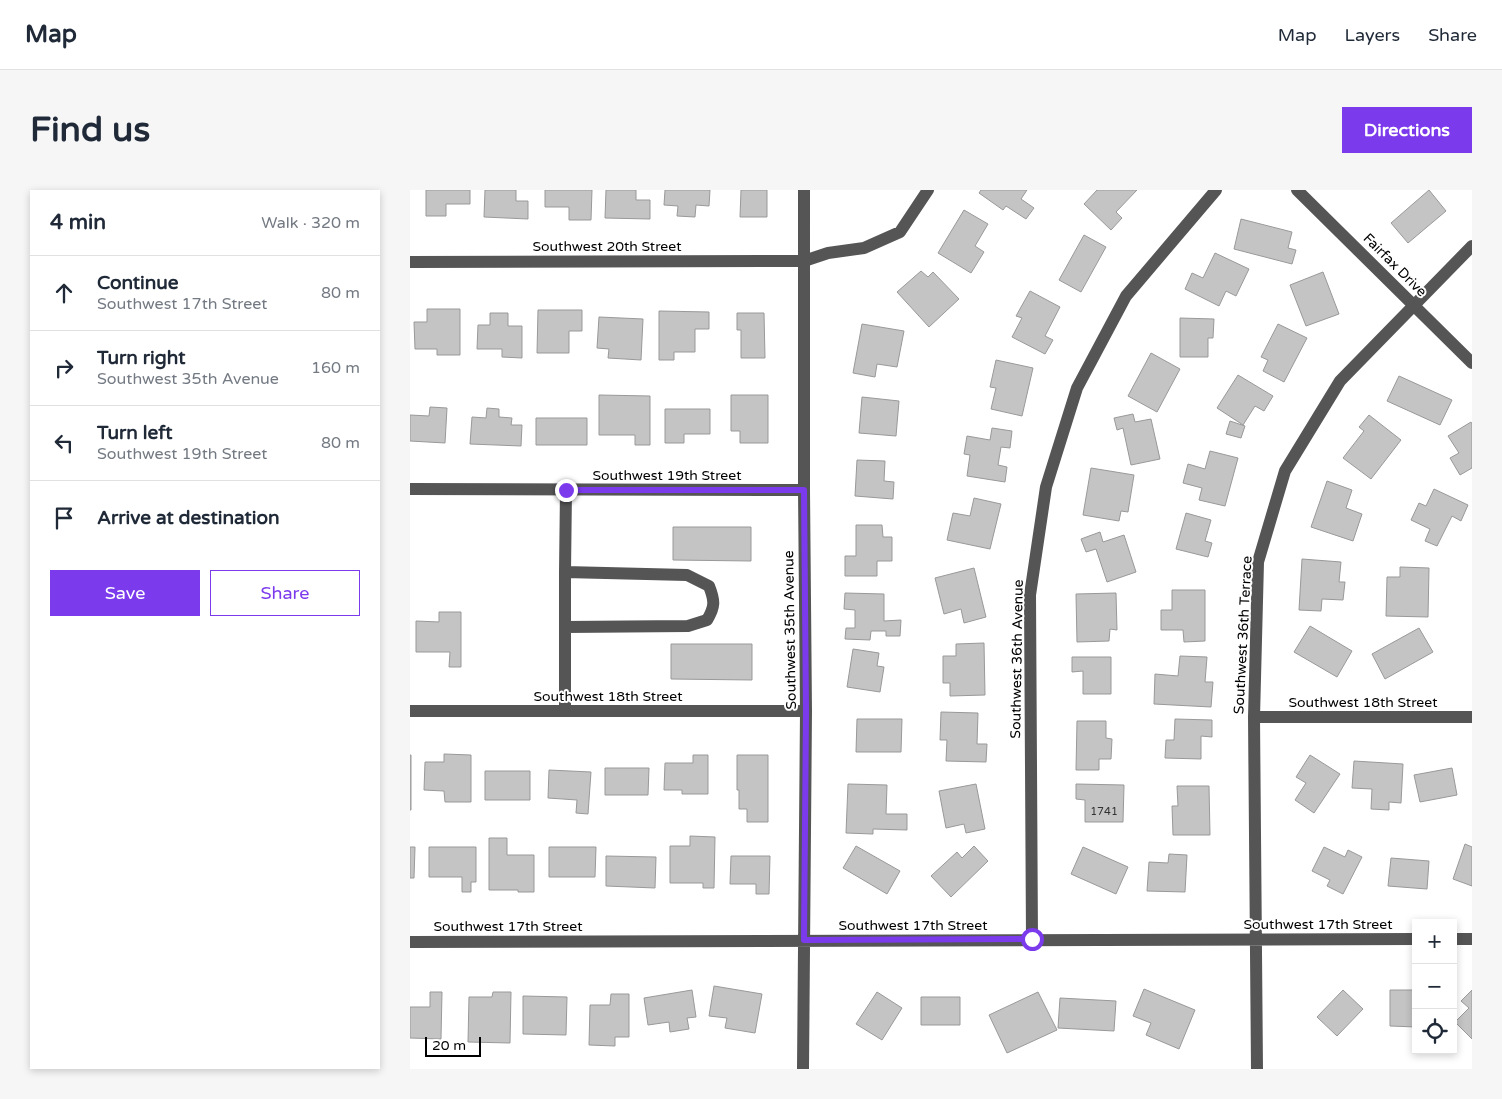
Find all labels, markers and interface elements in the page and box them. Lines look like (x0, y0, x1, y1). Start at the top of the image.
text: Map (25, 20, 77, 49)
text: Map (1278, 24, 1317, 46)
text: Layers (1345, 24, 1400, 46)
text: Share (1428, 24, 1477, 46)
button: Directions (1342, 107, 1472, 153)
text: Find us (30, 109, 150, 151)
text: 4 min (50, 210, 106, 235)
text: Walk · 320 m (261, 213, 360, 233)
street label: Fairfax Drive (1360, 230, 1430, 300)
street label: Southwest 20th Street (532, 238, 682, 255)
text: Continue (97, 272, 179, 294)
icon: ahead (50, 279, 78, 307)
text: 80 m (321, 283, 360, 303)
text: Southwest 17th Street (97, 294, 267, 314)
text: Turn right (97, 347, 185, 369)
icon: right (50, 354, 78, 382)
text: 160 m (311, 358, 360, 378)
text: Southwest 35th Avenue (97, 369, 279, 389)
text: Turn left (97, 422, 173, 444)
icon: left (50, 429, 78, 457)
text: 80 m (321, 433, 360, 453)
text: Southwest 19th Street (97, 444, 267, 464)
street label: Southwest 19th Street (592, 467, 742, 484)
route end (555, 479, 578, 502)
icon: arrive (50, 504, 78, 532)
text: Arrive at destination (97, 507, 280, 529)
street label: Southwest 35th Avenue (780, 550, 800, 710)
street label: Southwest 36th Terrace (1230, 555, 1256, 715)
button: Save (50, 570, 200, 616)
button: Share (210, 570, 360, 616)
street label: Southwest 36th Avenue (1007, 579, 1027, 739)
street label: Southwest 18th Street (533, 688, 683, 705)
street label: Southwest 18th Street (1288, 694, 1438, 711)
house number: 1741 (1090, 805, 1118, 818)
street label: Southwest 17th Street (1243, 916, 1393, 933)
street label: Southwest 17th Street (838, 917, 988, 934)
street label: Southwest 17th Street (433, 918, 583, 935)
map controls (1412, 919, 1457, 1054)
button: + (1412, 919, 1457, 964)
route start (1021, 928, 1044, 951)
button: − (1412, 964, 1457, 1009)
button: locate (1412, 1009, 1457, 1054)
scale bar (425, 1034, 481, 1057)
text: 20 m (432, 1037, 466, 1054)

